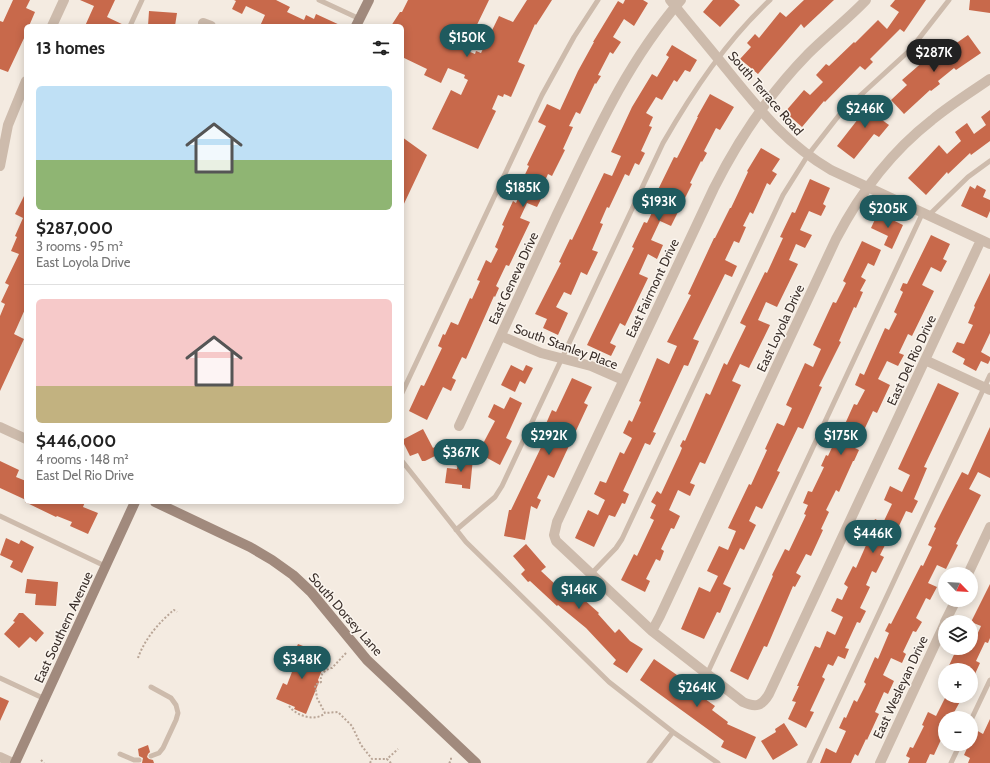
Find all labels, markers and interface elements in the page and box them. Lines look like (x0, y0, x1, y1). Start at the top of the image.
pin: $150K (439, 24, 495, 58)
text: $150K (449, 29, 485, 45)
icon: filters (370, 37, 392, 59)
text: 13 homes (36, 38, 105, 58)
pin: $287K (906, 39, 962, 73)
text: $287K (915, 44, 953, 60)
street label: South Terrace Road (725, 48, 807, 138)
pin: $246K (837, 95, 893, 129)
text: $246K (846, 100, 884, 116)
icon: home (178, 112, 250, 184)
pin: $185K (495, 174, 551, 208)
text: $185K (505, 179, 541, 195)
pin: $193K (631, 188, 687, 222)
text: $193K (642, 193, 676, 209)
pin: $205K (860, 195, 916, 229)
text: $205K (869, 200, 907, 216)
text: $287,000 (36, 218, 113, 238)
street label: East Geneva Drive (485, 229, 542, 327)
street label: East Fairmont Drive (622, 236, 682, 340)
text: 3 rooms · 95 m² (36, 238, 123, 254)
text: East Loyola Drive (36, 254, 131, 270)
street label: East Loyola Drive (753, 281, 807, 374)
street label: East Del Rio Drive (883, 312, 939, 408)
street label: South Stanley Place (512, 320, 620, 372)
icon: home (178, 325, 250, 397)
pin: $292K (521, 422, 577, 456)
pin: $175K (813, 422, 869, 456)
text: $292K (531, 427, 567, 443)
text: $175K (824, 427, 858, 443)
text: $446,000 (36, 431, 116, 451)
pin: $367K (433, 439, 489, 473)
text: $367K (443, 444, 479, 460)
text: 4 rooms · 148 m² (36, 451, 129, 467)
text: East Del Rio Drive (36, 467, 134, 483)
pin: $446K (845, 520, 901, 554)
text: $446K (853, 525, 893, 541)
north arrow (938, 567, 978, 607)
map controls (938, 567, 978, 751)
street label: East Southern Avenue (30, 568, 96, 685)
street label: South Dorsey Lane (306, 569, 387, 659)
pin: $146K (551, 576, 607, 610)
text: $146K (561, 581, 597, 597)
button: layers (938, 615, 978, 655)
street label: East Wesleyan Drive (869, 633, 931, 741)
pin: $348K (274, 646, 330, 680)
text: $348K (283, 651, 321, 667)
button: + (938, 663, 978, 703)
pin: $264K (669, 674, 725, 708)
text: $264K (678, 679, 716, 695)
button: − (938, 711, 978, 751)

